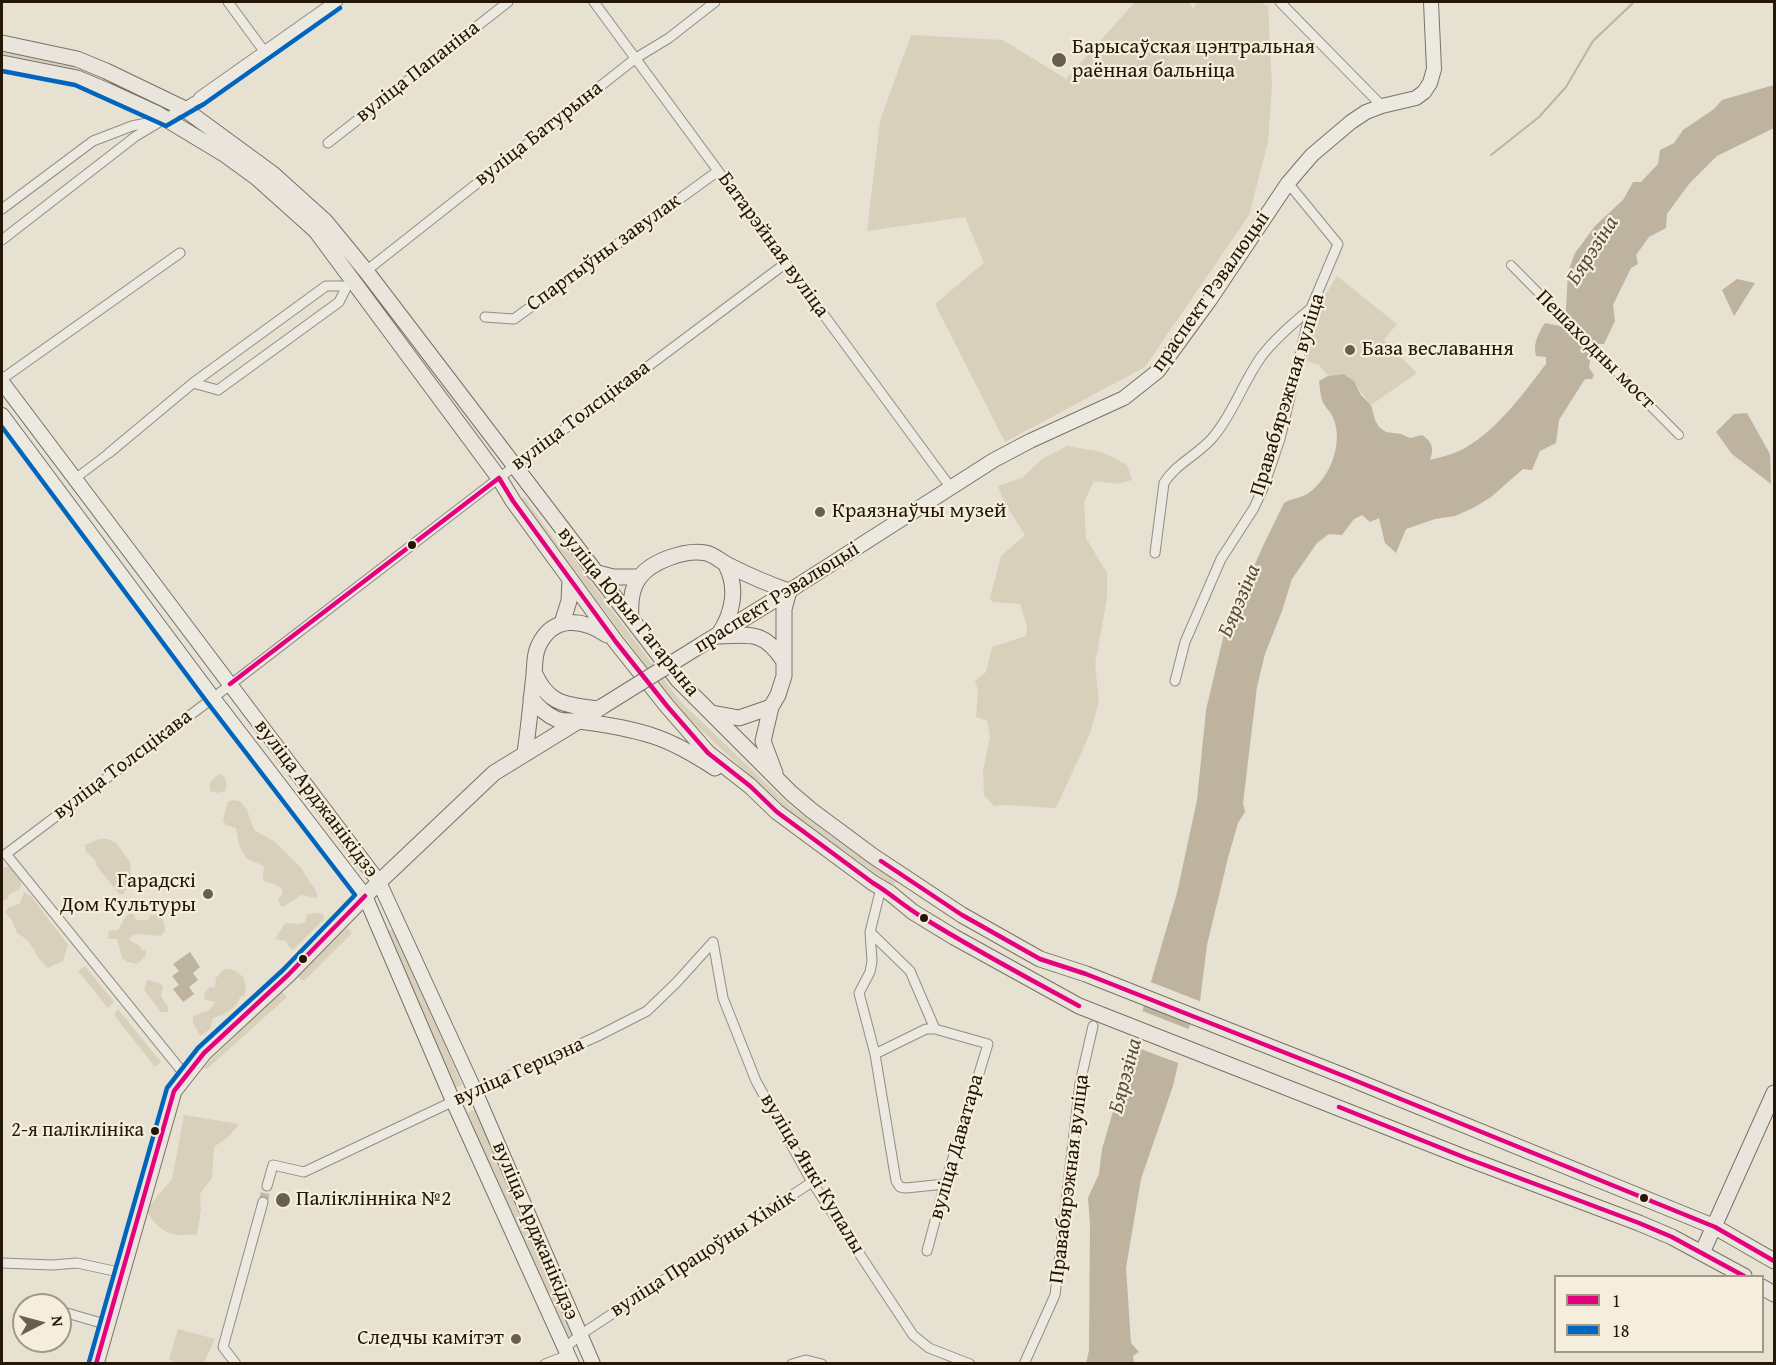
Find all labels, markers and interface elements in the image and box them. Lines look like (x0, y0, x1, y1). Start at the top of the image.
street label: вуліца Папаніна (351, 16, 485, 128)
place label: Барысаўская цэнтральная раённая бальніца (1072, 35, 1315, 85)
marker: Барысаўская цэнтральная раённая бальніца (1050, 51, 1068, 69)
street label: вуліца Батурына (470, 76, 608, 192)
street label: Батарэйная вуліца (712, 167, 834, 323)
street label: Спартыўны завулак (522, 189, 686, 317)
street label: праспект Рэвалюцыі (1146, 207, 1276, 377)
water label: Бярэзіна (1561, 212, 1625, 290)
street label: Пешаходны мост (1530, 285, 1660, 415)
street label: Правабярэжная вуліца (1245, 291, 1331, 499)
place label: База веславання (1362, 337, 1514, 363)
marker: База веславання (1343, 343, 1357, 357)
street label: вуліца Толсцікава (507, 356, 655, 476)
place label: Краязнаўчы музей (832, 499, 1007, 525)
marker: Краязнаўчы музей (813, 505, 827, 519)
street label: вуліца Юрыя Гагарына (552, 522, 704, 702)
street label: праспект Рэвалюцыі (690, 537, 864, 659)
unlabelled marker (406, 539, 418, 551)
water label: Бярэзіна (1213, 561, 1267, 641)
street label: вуліца Толсцікава (49, 705, 197, 825)
street label: вуліца Арджанікідзэ (248, 715, 384, 883)
place label: Гарадскі Дом Культуры (60, 869, 196, 919)
marker: Гарадскі Дом Культуры (201, 887, 215, 901)
unlabelled marker (918, 912, 930, 924)
unlabelled marker (297, 953, 309, 965)
street label: вуліца Герцэна (450, 1032, 588, 1112)
water label: Бярэзіна (1103, 1036, 1149, 1116)
street label: вуліца Даватара (924, 1071, 990, 1223)
street label: Правабярэжная вуліца (1045, 1073, 1095, 1285)
street label: вуліца Янкі Купалы (754, 1089, 870, 1259)
place label: 2-я паліклініка (11, 1119, 144, 1143)
marker: 2-я паліклініка (149, 1125, 161, 1137)
street label: вуліца Арджанікідзэ (486, 1138, 584, 1324)
street label: вуліца Працоўны Хімік (606, 1185, 800, 1323)
place label: Паліклінніка №2 (296, 1187, 451, 1213)
marker: Паліклінніка №2 (274, 1191, 292, 1209)
unlabelled marker (1638, 1192, 1650, 1204)
legend (1554, 1275, 1764, 1353)
text: 1 (1612, 1287, 1621, 1314)
north arrow (12, 1293, 72, 1353)
text: N (45, 1315, 70, 1328)
text: 18 (1612, 1317, 1629, 1344)
place label: Следчы камітэт (357, 1326, 504, 1352)
marker: Следчы камітэт (509, 1332, 523, 1346)

